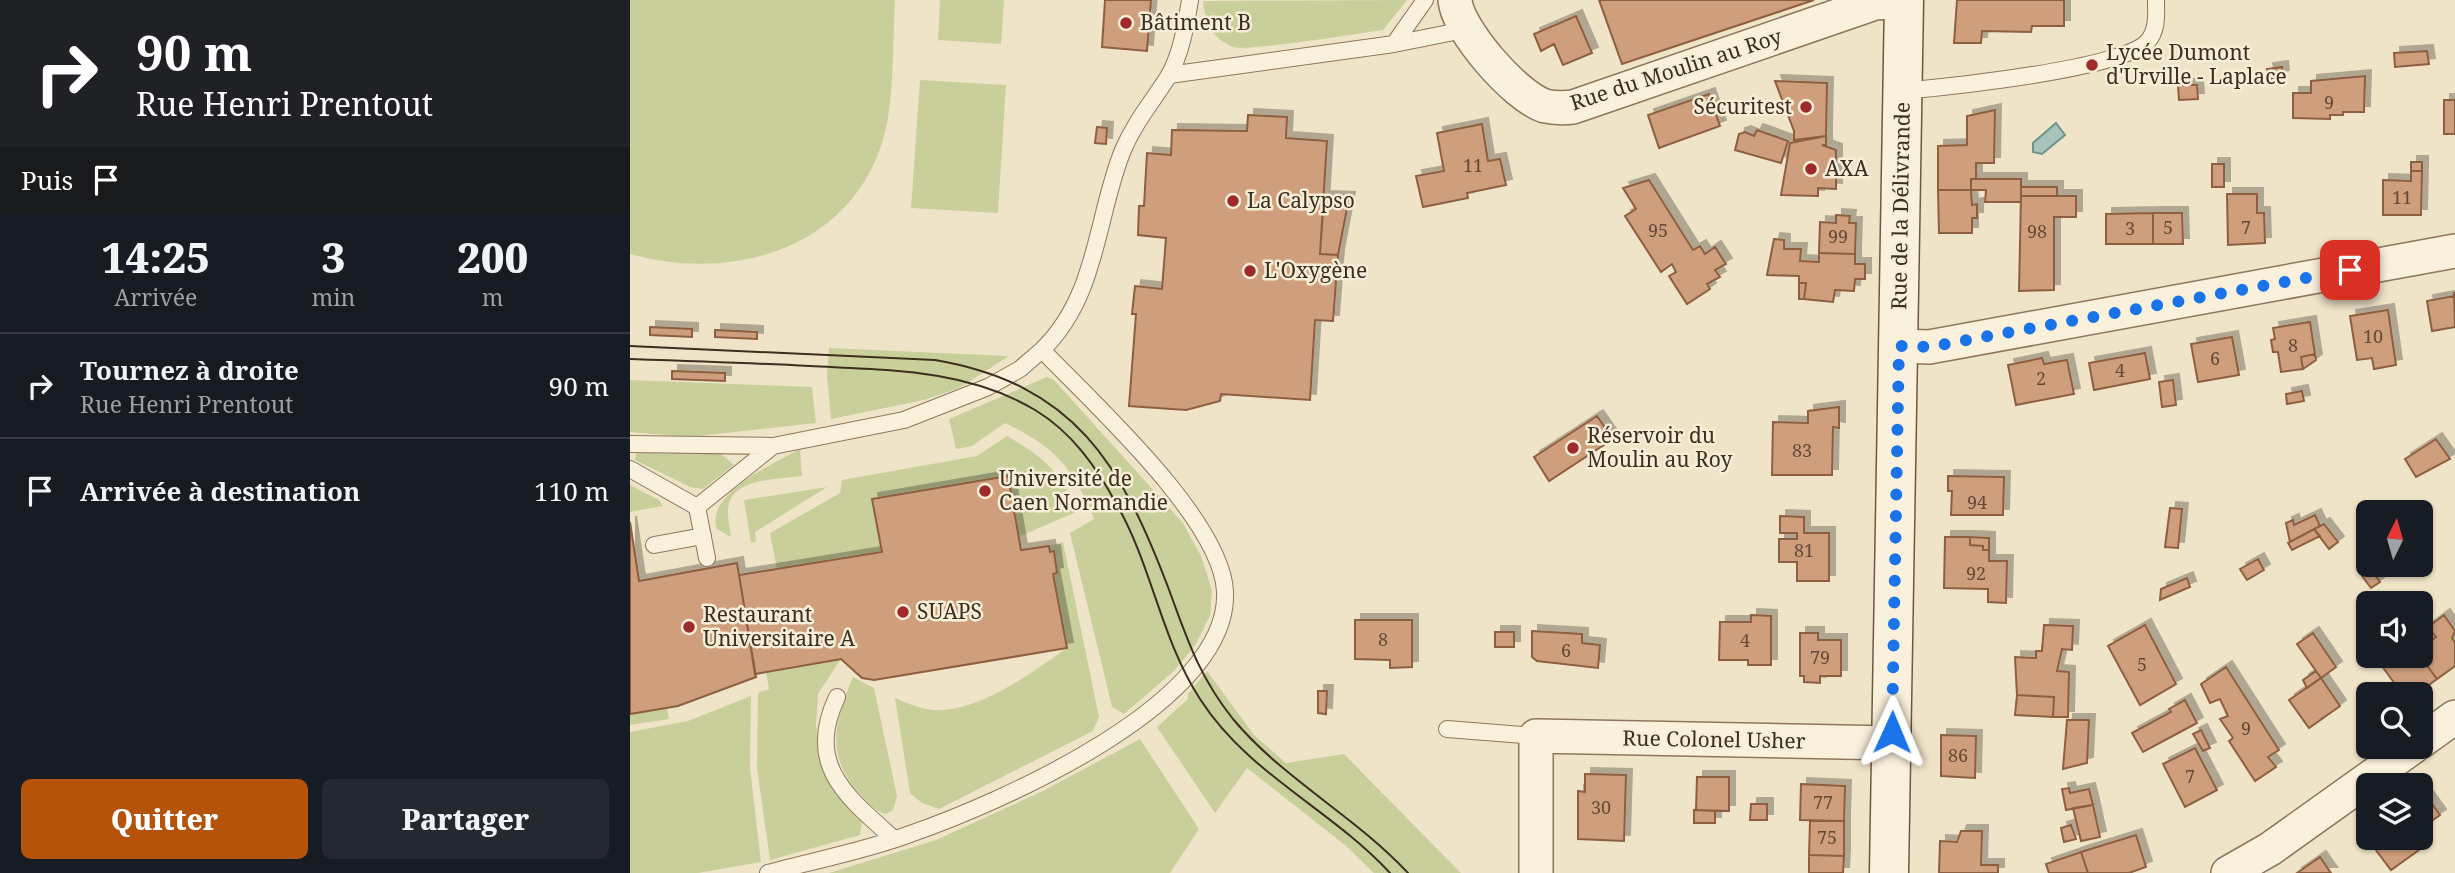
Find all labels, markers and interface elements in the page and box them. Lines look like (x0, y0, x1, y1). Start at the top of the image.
place label: Bâtiment B (1140, 8, 1251, 36)
marker: Bâtiment B (1118, 15, 1134, 31)
text: 90 m (136, 19, 252, 85)
street label: Rue du Moulin au Roy (1566, 22, 1785, 116)
icon: right (21, 28, 112, 119)
place label: Lycée Dumont d'Urville - Laplace (2106, 38, 2287, 90)
marker: Lycée Dumont d'Urville - Laplace (2084, 57, 2100, 73)
text: Rue Henri Prentout (136, 82, 433, 125)
house number: 9 (2324, 90, 2334, 114)
place label: Sécuritest (1694, 92, 1792, 120)
marker: Sécuritest (1798, 99, 1814, 115)
street label: Rue de la Délivrande (1884, 102, 1916, 310)
house number: 11 (1463, 153, 1483, 177)
place label: AXA (1825, 154, 1869, 182)
icon: arrive (87, 161, 125, 199)
marker: AXA (1803, 161, 1819, 177)
text: Puis (21, 162, 73, 198)
house number: 11 (2392, 185, 2412, 209)
place label: La Calypso (1247, 186, 1355, 214)
marker: La Calypso (1225, 193, 1241, 209)
house number: 5 (2163, 215, 2173, 239)
house number: 7 (2241, 215, 2251, 239)
house number: 3 (2125, 216, 2135, 240)
house number: 95 (1648, 218, 1668, 242)
house number: 98 (2027, 219, 2047, 243)
house number: 99 (1828, 224, 1848, 248)
text: 14:25 (102, 228, 210, 285)
text: 3 (322, 228, 345, 285)
text: 200 (457, 228, 528, 285)
pin (2320, 240, 2380, 300)
icon: arrive (2331, 251, 2369, 289)
place label: L'Oxygène (1264, 256, 1367, 284)
marker: L'Oxygène (1242, 263, 1258, 279)
text: Arrivée (114, 281, 197, 313)
text: min (311, 281, 355, 313)
text: m (482, 281, 504, 313)
house number: 10 (2363, 324, 2383, 348)
house number: 8 (2288, 333, 2298, 357)
house number: 6 (2210, 346, 2220, 370)
text: Tournez à droite (80, 352, 299, 388)
house number: 4 (2115, 358, 2125, 382)
house number: 2 (2036, 366, 2046, 390)
icon: right (21, 367, 59, 405)
text: 90 m (549, 368, 609, 404)
text: Rue Henri Prentout (80, 388, 293, 420)
place label: Réservoir du Moulin au Roy (1587, 421, 1732, 473)
house number: 83 (1792, 438, 1812, 462)
marker: Réservoir du Moulin au Roy (1565, 440, 1581, 456)
place label: Université de Caen Normandie (999, 464, 1168, 516)
icon: arrive (21, 472, 59, 510)
text: Arrivée à destination (80, 473, 360, 509)
text: 110 m (534, 473, 609, 509)
marker: Université de Caen Normandie (977, 483, 993, 499)
house number: 94 (1967, 490, 1987, 514)
north arrow (2356, 500, 2432, 578)
map controls (2356, 500, 2433, 850)
house number: 81 (1794, 538, 1814, 562)
house number: 92 (1966, 561, 1986, 585)
button: sound (2356, 591, 2433, 668)
place label: SUAPS (917, 597, 982, 625)
place label: Restaurant Universitaire A (703, 600, 855, 652)
marker: SUAPS (895, 604, 911, 620)
marker: Restaurant Universitaire A (681, 619, 697, 635)
house number: 8 (1378, 627, 1388, 651)
house number: 4 (1740, 628, 1750, 652)
house number: 6 (1561, 638, 1571, 662)
house number: 79 (1810, 645, 1830, 669)
house number: 5 (2137, 652, 2147, 676)
button: search (2356, 682, 2433, 759)
position arrow (1855, 695, 1929, 769)
house number: 9 (2241, 716, 2251, 740)
street label: Rue Colonel Usher (1622, 723, 1806, 755)
house number: 86 (1948, 743, 1968, 767)
house number: 7 (2185, 764, 2195, 788)
button: layers (2356, 773, 2433, 850)
button: Quitter (21, 779, 308, 859)
button: Partager (322, 779, 609, 859)
house number: 77 (1813, 790, 1833, 814)
house number: 30 (1591, 795, 1611, 819)
house number: 75 (1817, 825, 1837, 849)

